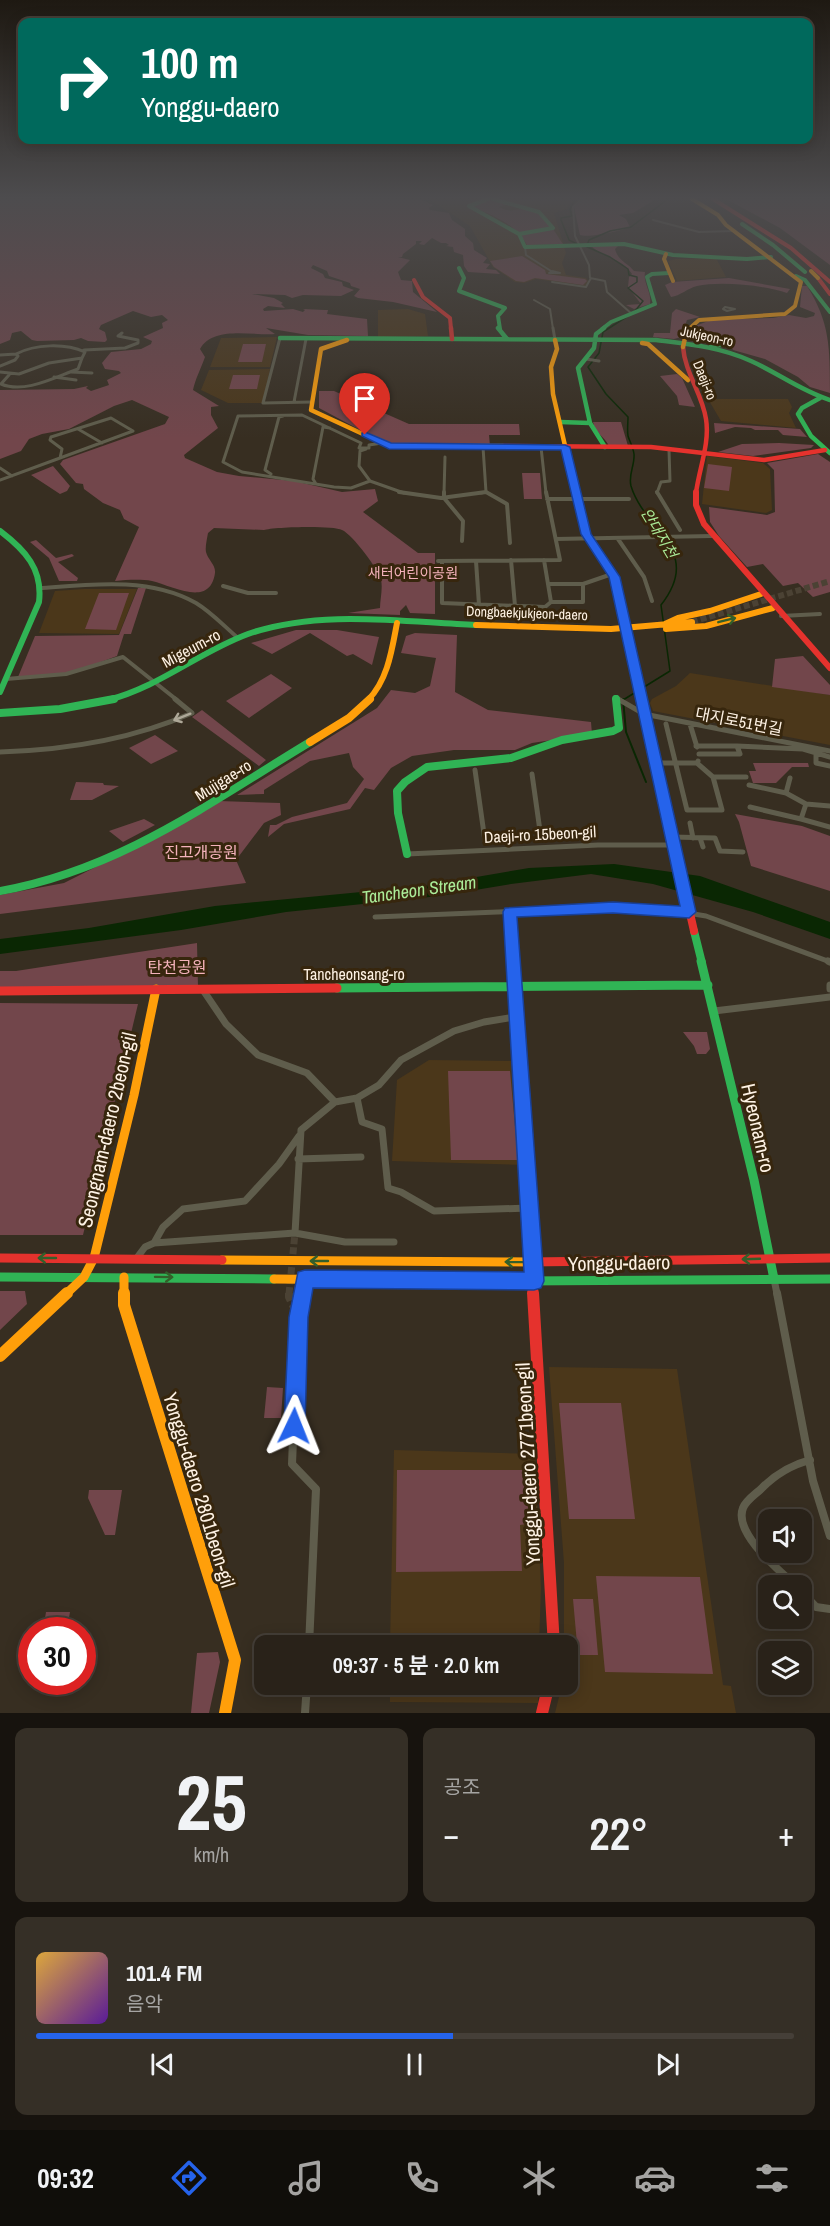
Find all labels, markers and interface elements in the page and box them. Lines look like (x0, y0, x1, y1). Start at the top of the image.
text: 100 m (141, 35, 239, 91)
icon: right (42, 42, 120, 120)
text: Yonggu-daero (141, 89, 280, 125)
street label: Jukjeon-ro (679, 322, 735, 350)
street label: Daeji-ro (689, 358, 721, 402)
pin (339, 373, 390, 435)
icon: arrive (348, 382, 381, 415)
water label: 안대지천 (636, 504, 684, 564)
park label: 새터어린이공원 (368, 564, 458, 582)
street label: Dongbaekjukjeon-daero (466, 602, 588, 624)
one-way arrow (717, 614, 736, 626)
street label: Migeum-ro (158, 623, 224, 673)
street label: 대지로51번길 (694, 702, 784, 740)
one-way arrow (173, 712, 192, 723)
street label: Mujigae-ro (191, 754, 255, 806)
street label: Daeji-ro 15beon-gil (483, 820, 597, 848)
park label: 진고개공원 (164, 841, 238, 863)
water label: Tancheon Stream (360, 869, 478, 910)
park label: 탄천공원 (148, 956, 206, 978)
street label: Tancheonsang-ro (303, 963, 405, 985)
street label: Seongnam-daero 2beon-gil (71, 1030, 142, 1230)
street label: Hyeonam-ro (735, 1081, 782, 1175)
street label: Yonggu-daero (567, 1248, 671, 1277)
one-way arrow (38, 1252, 58, 1264)
one-way arrow (741, 1253, 761, 1264)
one-way arrow (309, 1255, 329, 1267)
one-way arrow (504, 1256, 524, 1268)
one-way arrow (153, 1271, 173, 1283)
street label: Yonggu-daero 2771beon-gil (509, 1362, 546, 1566)
street label: Yonggu-daero 2801beon-gil (157, 1389, 242, 1591)
position arrow (262, 1394, 326, 1458)
map controls (758, 1509, 812, 1695)
button: sound (758, 1509, 812, 1563)
button: search (758, 1575, 812, 1629)
speed limit sign: 30 (18, 1617, 96, 1695)
button: layers (758, 1641, 812, 1695)
text: 09:37 · 5 분 · 2.0 km (333, 1650, 499, 1680)
text: 25 (176, 1749, 247, 1854)
text: 공조 (444, 1773, 480, 1800)
text: 22° (589, 1803, 648, 1864)
text: − (444, 1812, 459, 1856)
text: + (778, 1812, 794, 1856)
text: km/h (193, 1841, 229, 1868)
text: 101.4 FM (126, 1958, 202, 1988)
text: 음악 (126, 1990, 163, 2017)
icon: previous (146, 2048, 179, 2081)
icon: pause (398, 2048, 431, 2081)
icon: next (651, 2048, 684, 2081)
icon: directions (168, 2157, 210, 2199)
icon: music (285, 2157, 327, 2199)
icon: phone (401, 2157, 443, 2199)
icon: climate (518, 2157, 560, 2199)
icon: car (634, 2157, 676, 2199)
icon: filters (751, 2157, 793, 2199)
text: 09:32 (37, 2160, 94, 2196)

